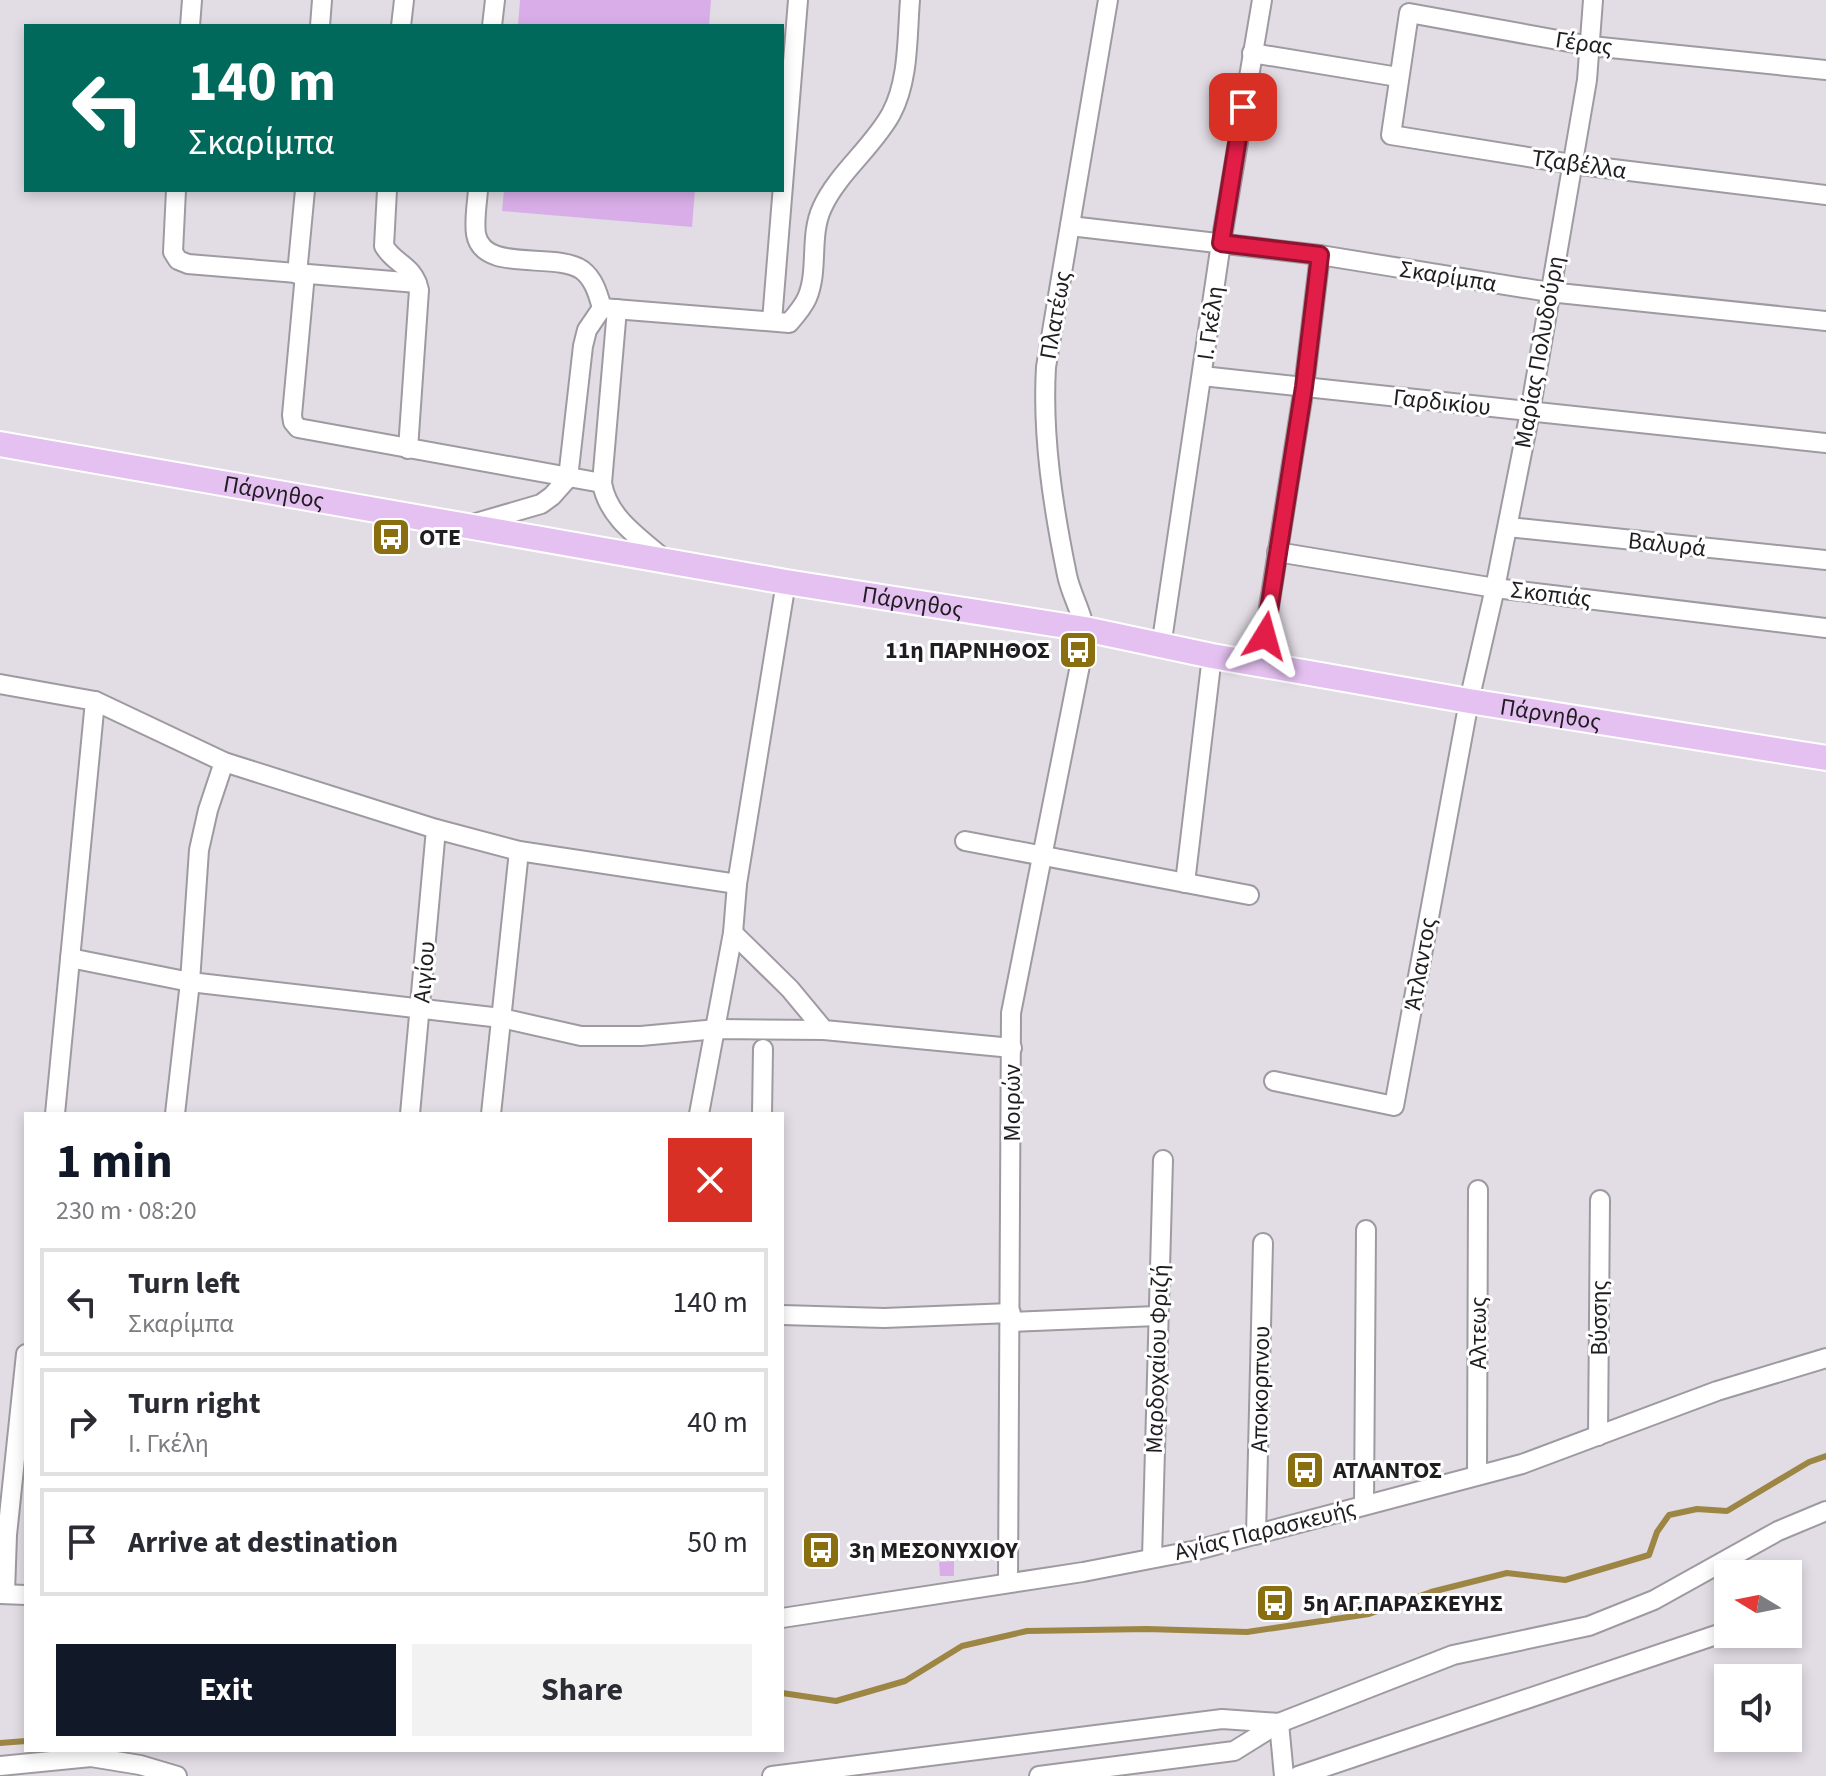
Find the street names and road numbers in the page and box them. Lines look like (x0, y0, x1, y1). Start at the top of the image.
street label: Γέρας (1553, 22, 1615, 65)
street label: Τζαβέλλα (1529, 141, 1629, 189)
street label: Σκαρίμπα (1397, 252, 1499, 302)
street label: Μαρίας Πολυδούρη (1505, 253, 1574, 451)
street label: Πλατέως (1031, 268, 1080, 362)
street label: Ι. Γκέλη (1188, 284, 1233, 362)
street label: Γαρδικίου (1391, 380, 1493, 425)
street label: Πάρνηθος (221, 467, 327, 519)
street label: Βαλυρά (1626, 523, 1708, 566)
street label: Σκοπιάς (1509, 572, 1593, 617)
street label: Πάρνηθος (859, 577, 965, 628)
street label: Πάρνηθος (1497, 689, 1603, 740)
street label: Άτλαντος (1395, 915, 1446, 1013)
street label: Αιγίου (404, 940, 445, 1004)
street label: Μοιρών (995, 1064, 1030, 1142)
street label: Μαρδοχαίου Φριζή (1137, 1264, 1178, 1454)
street label: Βύσσης (1582, 1280, 1617, 1356)
street label: Αλτεως (1461, 1297, 1496, 1369)
street label: Αποκορπνου (1242, 1325, 1279, 1453)
street label: Αγίας Παρασκευής (1171, 1491, 1359, 1570)

